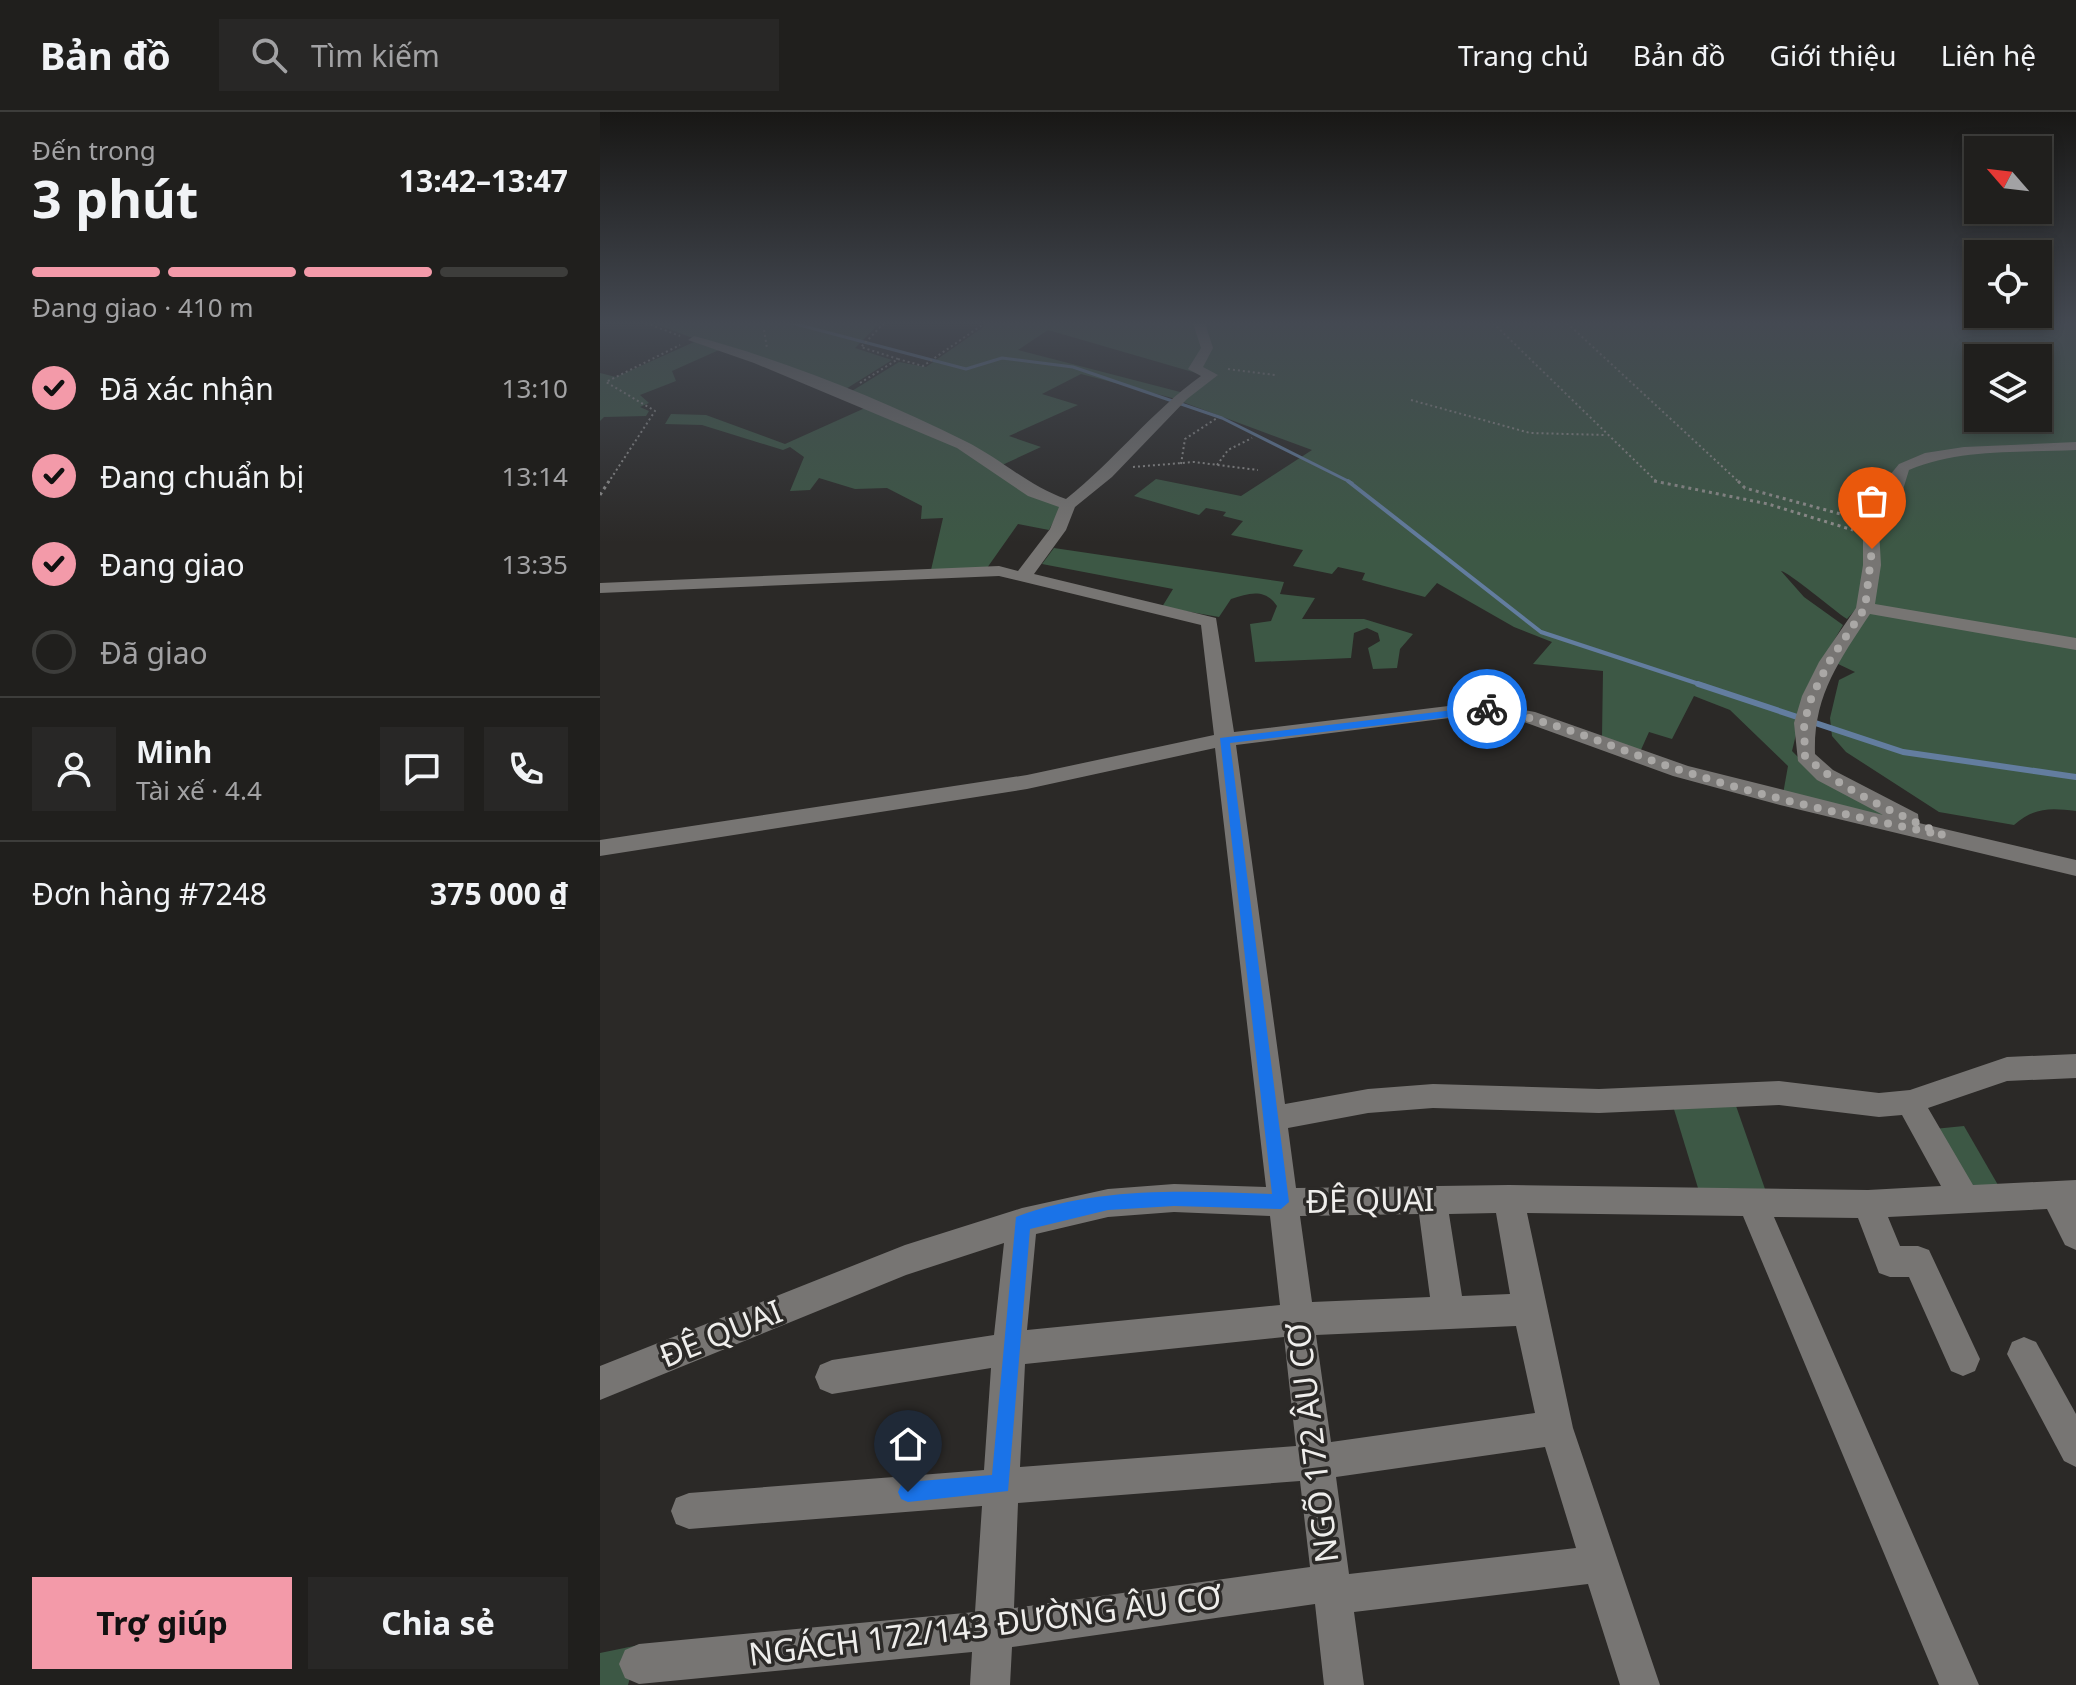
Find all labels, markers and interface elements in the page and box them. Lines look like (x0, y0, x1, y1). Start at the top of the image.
search box (219, 19, 779, 91)
text: Bản đồ (40, 29, 171, 81)
icon: search (247, 33, 291, 77)
text: Tìm kiếm (311, 35, 440, 76)
text: Trang chủ (1458, 36, 1589, 74)
text: Bản đồ (1633, 36, 1726, 74)
text: Giới thiệu (1770, 36, 1897, 74)
text: Liên hệ (1941, 36, 2036, 74)
text: Đến trong (32, 132, 156, 168)
north arrow (1964, 136, 2052, 224)
map controls (1964, 136, 2052, 432)
text: 13:42–13:47 (399, 160, 568, 201)
text: 3 phút (32, 162, 198, 233)
button: locate (1964, 240, 2052, 328)
text: Đang giao · 410 m (32, 289, 254, 325)
button: layers (1964, 344, 2052, 432)
icon: check (32, 366, 76, 410)
text: Đã xác nhận (100, 368, 274, 409)
text: 13:10 (502, 370, 568, 406)
icon: check (32, 454, 76, 498)
text: Đang chuẩn bị (100, 456, 304, 497)
text: 13:14 (502, 458, 568, 494)
pin (1838, 467, 1906, 549)
icon: bag (1850, 479, 1894, 523)
icon: check (32, 542, 76, 586)
text: Đang giao (100, 544, 245, 585)
text: 13:35 (502, 546, 568, 582)
text: Đã giao (100, 632, 208, 673)
courier (1447, 669, 1527, 749)
icon: bike (1465, 687, 1509, 731)
button: person (32, 727, 116, 811)
button: chat (380, 727, 464, 811)
button: phone (484, 727, 568, 811)
text: Minh (136, 731, 212, 772)
text: Tài xế · 4.4 (136, 772, 262, 808)
text: Đơn hàng #7248 (32, 873, 267, 914)
text: 375 000 ₫ (430, 873, 568, 914)
street label: ĐÊ QUAI (1305, 1177, 1435, 1222)
street label: ĐÊ QUAI (653, 1289, 788, 1377)
street label: NGÕ 172 ÂU CƠ (1275, 1320, 1348, 1565)
pin (874, 1410, 942, 1492)
icon: home (886, 1422, 930, 1466)
street label: NGÁCH 172/143 ĐƯỜNG ÂU CƠ (746, 1574, 1224, 1675)
button: Trợ giúp (32, 1577, 292, 1669)
button: Chia sẻ (308, 1577, 568, 1669)

